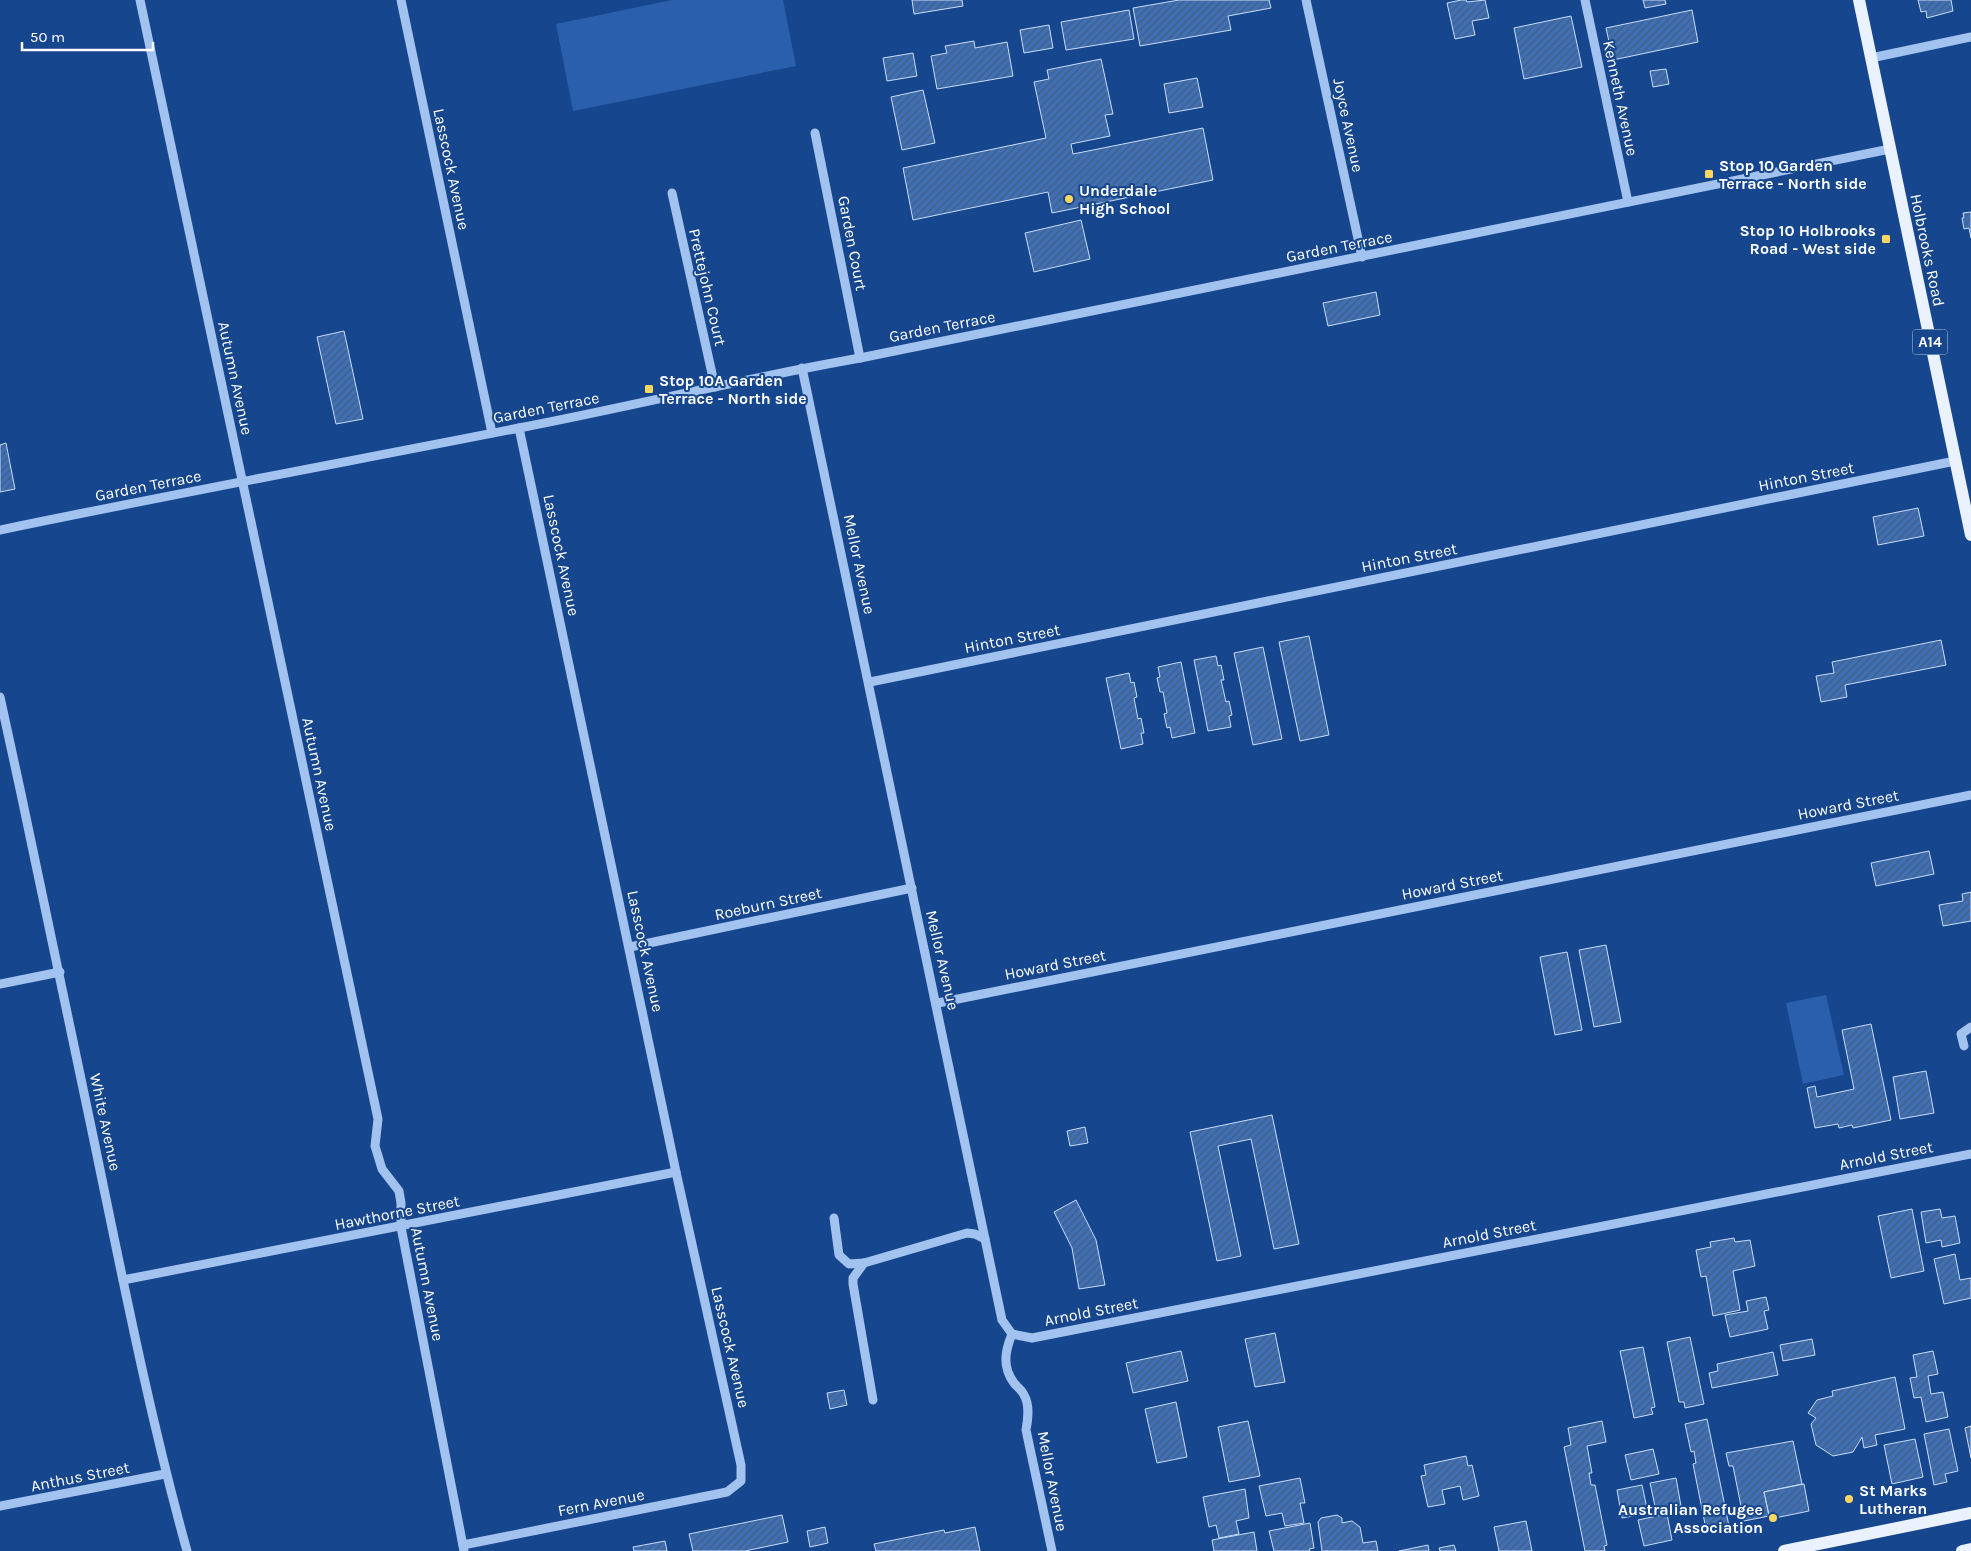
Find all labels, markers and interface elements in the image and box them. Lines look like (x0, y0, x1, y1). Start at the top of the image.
scale bar (22, 20, 154, 52)
text: 50 m (30, 28, 65, 46)
street label: Kenneth Avenue (1599, 39, 1642, 158)
street label: Joyce Avenue (1329, 76, 1368, 174)
street label: Lasscock Avenue (429, 107, 474, 232)
place label: Stop 10 Garden Terrace - North side (1719, 156, 1867, 193)
marker: Stop 10 Garden Terrace - North side (1703, 168, 1715, 180)
place label: Underdale High School (1079, 181, 1171, 218)
street label: Holbrooks Road (1906, 192, 1949, 308)
marker: Underdale High School (1063, 193, 1075, 205)
street label: Garden Court (834, 194, 871, 292)
place label: Stop 10 Holbrooks Road - West side (1739, 221, 1876, 258)
street label: Prettejohn Court (685, 227, 730, 348)
street label: Garden Terrace (1284, 227, 1394, 266)
marker: Stop 10 Holbrooks Road - West side (1880, 233, 1892, 245)
street label: Garden Terrace (887, 307, 997, 346)
street label: Autumn Avenue (214, 320, 257, 437)
road number: A14 (1912, 330, 1948, 354)
place label: Stop 10A Garden Terrace - North side (659, 371, 807, 408)
marker: Stop 10A Garden Terrace - North side (643, 383, 655, 395)
street label: Garden Terrace (491, 388, 601, 427)
street label: Hinton Street (1757, 458, 1856, 495)
street label: Garden Terrace (93, 466, 203, 505)
street label: Lasscock Avenue (539, 493, 584, 618)
street label: Mellor Avenue (840, 512, 879, 616)
street label: Hinton Street (1360, 539, 1459, 576)
street label: Hinton Street (963, 620, 1062, 657)
street label: Autumn Avenue (298, 716, 341, 833)
street label: Howard Street (1796, 785, 1900, 824)
street label: Howard Street (1400, 865, 1504, 904)
street label: Roeburn Street (713, 883, 823, 924)
street label: Lasscock Avenue (623, 889, 668, 1014)
street label: Mellor Avenue (922, 908, 963, 1012)
street label: Howard Street (1003, 945, 1107, 984)
street label: White Avenue (86, 1072, 125, 1173)
street label: Arnold Street (1838, 1137, 1935, 1174)
street label: Hawthorne Street (333, 1191, 461, 1234)
street label: Arnold Street (1441, 1215, 1538, 1252)
street label: Autumn Avenue (407, 1226, 448, 1343)
street label: Lasscock Avenue (707, 1285, 754, 1410)
street label: Arnold Street (1043, 1293, 1140, 1330)
street label: Mellor Avenue (1033, 1429, 1072, 1533)
street label: Anthus Street (29, 1458, 131, 1495)
place label: St Marks Lutheran (1859, 1481, 1927, 1518)
street label: Fern Avenue (556, 1485, 646, 1520)
marker: St Marks Lutheran (1843, 1493, 1855, 1505)
place label: Australian Refugee Association (1618, 1500, 1763, 1537)
marker: Australian Refugee Association (1767, 1512, 1779, 1524)

